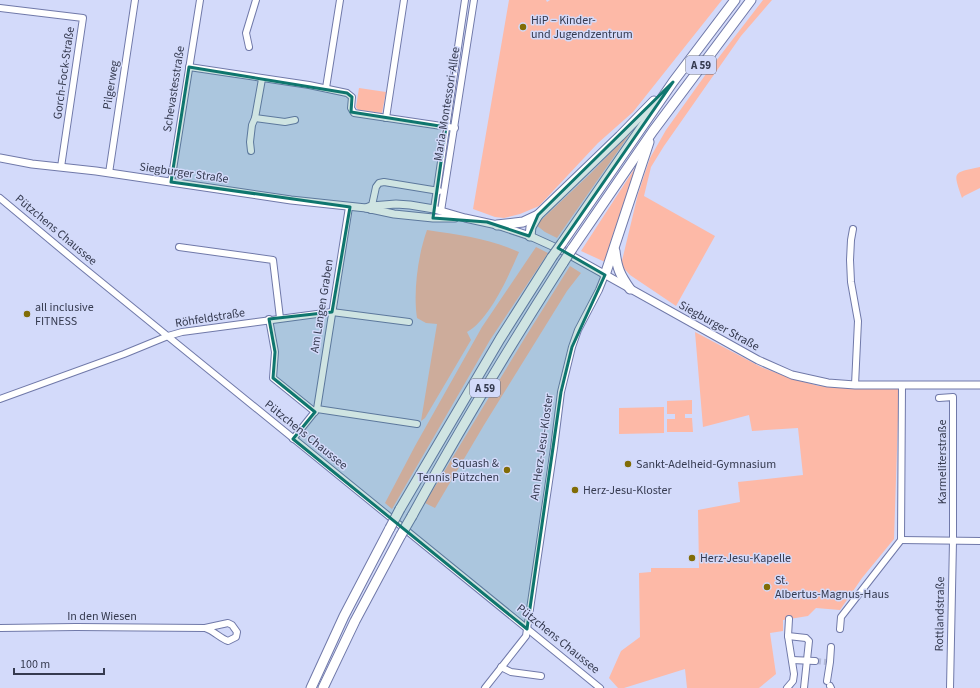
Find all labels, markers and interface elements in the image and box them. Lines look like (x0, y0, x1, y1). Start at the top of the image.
place label: HiP – Kinder- und Jugendzentrum (531, 12, 633, 43)
marker: HiP – Kinder- und Jugendzentrum (518, 22, 528, 32)
street label: Gorch-Fock-Straße (49, 26, 79, 120)
street label: Schevastesstraße (159, 45, 189, 133)
street label: Maria-Montessori-Allee (430, 46, 464, 162)
road number: A 59 (686, 56, 716, 74)
street label: Pilgerweg (99, 59, 123, 111)
street label: Siegburger Straße (138, 158, 230, 188)
street label: Pützchens Chaussee (11, 191, 101, 269)
street label: Am Langen Graben (306, 258, 338, 354)
street label: Siegburger Straße (676, 297, 762, 355)
place label: all inclusive FITNESS (35, 299, 94, 330)
street label: Röhfeldstraße (174, 304, 246, 332)
marker: all inclusive FITNESS (22, 309, 32, 319)
road number: A 59 (470, 379, 500, 397)
street label: Am Herz-Jesu-Kloster (526, 392, 558, 501)
street label: Pützchens Chaussee (261, 396, 351, 474)
street label: Karmeliterstraße (934, 420, 951, 504)
place label: Squash & Tennis Pützchen (417, 455, 500, 486)
place label: Sankt-Adelheid-Gymnasium (636, 456, 776, 473)
marker: Sankt-Adelheid-Gymnasium (623, 459, 633, 469)
marker: Squash & Tennis Pützchen (502, 465, 512, 475)
place label: Herz-Jesu-Kloster (583, 482, 672, 499)
marker: Herz-Jesu-Kloster (570, 485, 580, 495)
place label: Herz-Jesu-Kapelle (700, 550, 791, 567)
marker: Herz-Jesu-Kapelle (687, 553, 697, 563)
place label: St. Albertus-Magnus-Haus (775, 572, 889, 603)
street label: Rottlandstraße (931, 576, 949, 652)
marker: St. Albertus-Magnus-Haus (762, 582, 772, 592)
street label: Pützchens Chaussee (513, 600, 603, 678)
street label: In den Wiesen (67, 608, 137, 625)
scale bar (14, 650, 104, 676)
text: 100 m (20, 656, 50, 673)

